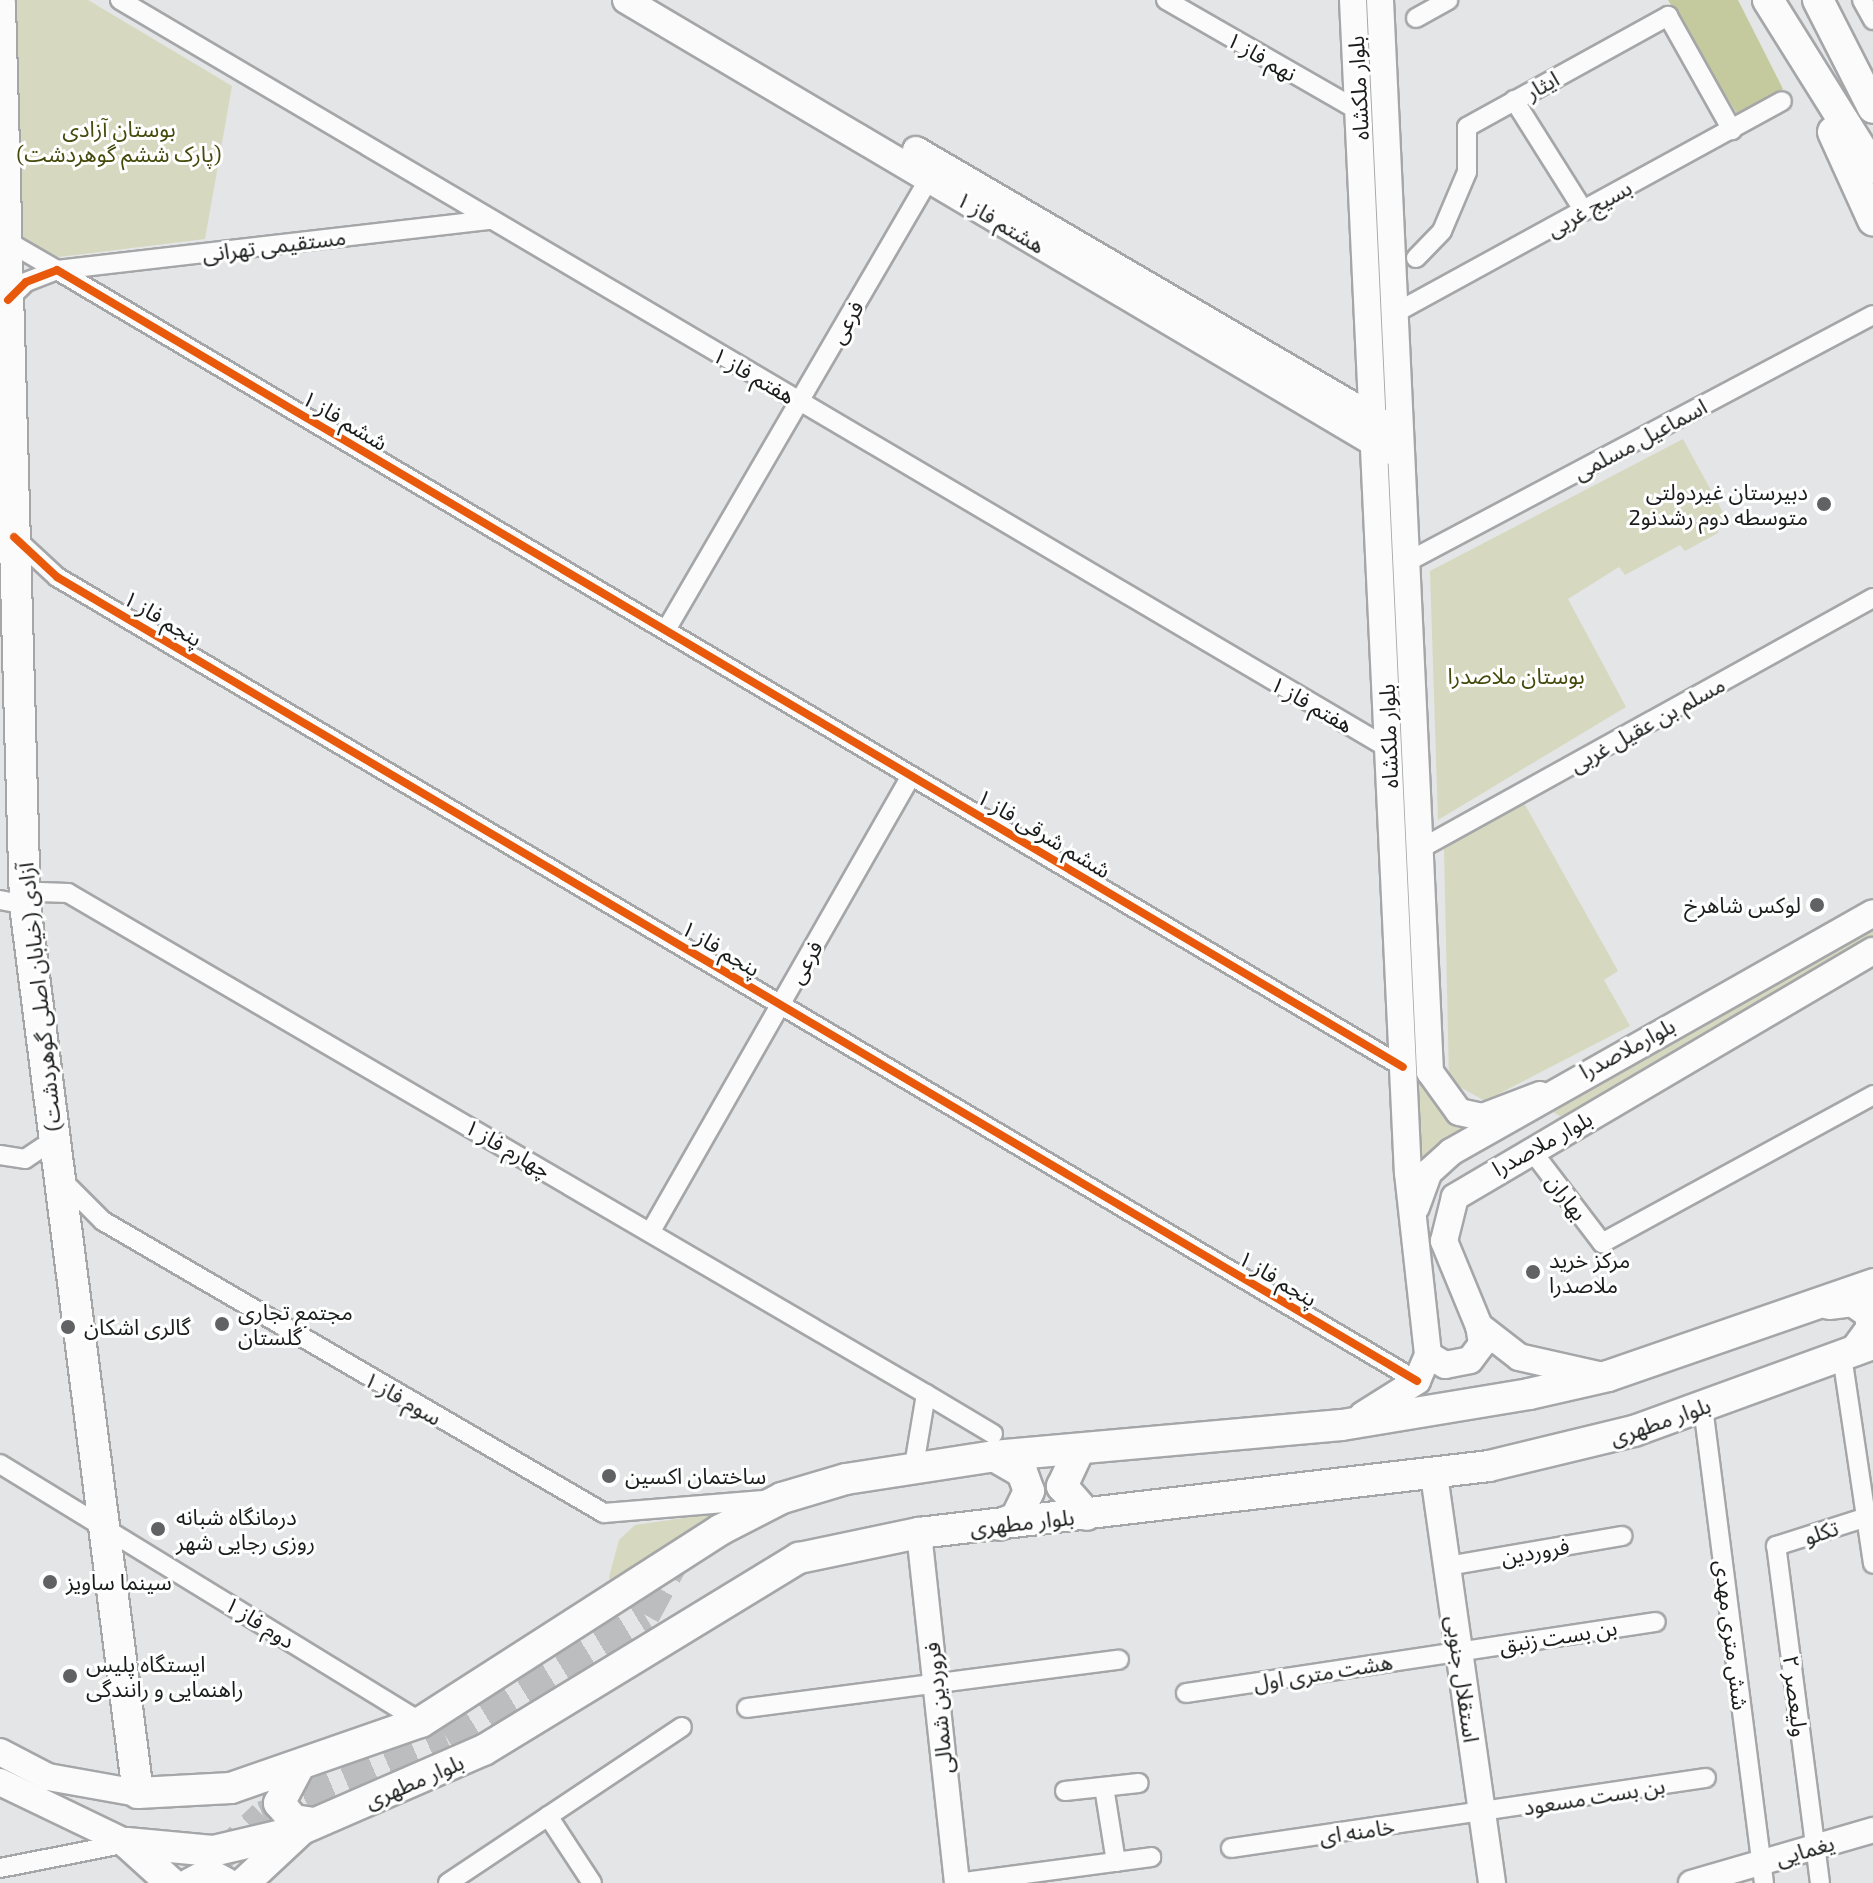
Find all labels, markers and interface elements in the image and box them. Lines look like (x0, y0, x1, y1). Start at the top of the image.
street label: نهم فاز ۱ (1222, 26, 1302, 86)
street label: بلوار ملکشاه (1342, 35, 1374, 141)
street label: ایثار (1521, 65, 1563, 105)
park label: بوستان آزادی (پارک ششم گوهردشت) (16, 115, 222, 166)
street label: بسیج غربی (1542, 174, 1636, 242)
street label: هشتم فاز ۱ (952, 185, 1050, 259)
street label: مستقیمی تهرانی (201, 223, 347, 267)
street label: فرعی (823, 296, 869, 348)
street label: هفتم فاز ۱ (708, 341, 800, 409)
street label: ششم فاز ۱ (297, 384, 393, 456)
street label: اسماعیل مسلمی (1569, 393, 1711, 485)
place label: دبیرستان غیردولتی متوسطه دوم رشدنو2 (1628, 478, 1808, 530)
marker: دبیرستان غیردولتی متوسطه دوم رشدنو2 (1815, 495, 1833, 513)
street label: پنجم فاز ۱ (119, 584, 207, 652)
park label: بوستان ملاصدرا (1447, 663, 1585, 689)
street label: هفتم فاز ۱ (1266, 670, 1358, 738)
street label: مسلم بن عقیل غربی (1565, 670, 1729, 778)
street label: بلوار ملکشاه (1373, 683, 1403, 789)
street label: ششم شرقی فاز ۱ (972, 783, 1116, 883)
street label: آزادی (خیابان اصلی گوهردشت) (12, 861, 66, 1133)
place label: لوکس شاهرخ (1684, 892, 1801, 918)
marker: لوکس شاهرخ (1808, 896, 1826, 914)
street label: پنجم فاز ۱ (677, 914, 765, 982)
street label: فرعی (782, 936, 828, 988)
street label: بلوارملاصدرا (1575, 1012, 1679, 1084)
street label: بلوار ملاصدرا (1487, 1105, 1597, 1181)
street label: چهارم فاز ۱ (460, 1113, 556, 1183)
street label: بهاران (1541, 1169, 1593, 1225)
street label: پنجم فاز ۱ (1234, 1244, 1322, 1312)
place label: مرکز خرید ملاصدرا (1549, 1246, 1630, 1298)
marker: مرکز خرید ملاصدرا (1524, 1263, 1542, 1281)
place label: مجتمع تجاری گلستان (238, 1298, 353, 1350)
place label: گالری اشکان (84, 1314, 191, 1340)
marker: مجتمع تجاری گلستان (213, 1315, 231, 1333)
marker: گالری اشکان (59, 1318, 77, 1336)
street label: سوم فاز ۱ (360, 1365, 446, 1431)
street label: بلوار مطهری (1606, 1391, 1714, 1451)
place label: ساختمان اکسین (625, 1463, 766, 1489)
marker: ساختمان اکسین (600, 1467, 618, 1485)
place label: درمانگاه شبانه روزی رجایی شهر (176, 1503, 315, 1554)
street label: بلوار مطهری (968, 1503, 1076, 1541)
street label: تکلو (1800, 1514, 1842, 1550)
marker: درمانگاه شبانه روزی رجایی شهر (147, 1518, 169, 1540)
street label: فروردین (1499, 1532, 1571, 1570)
street label: شش متری مهدی (1710, 1558, 1754, 1712)
place label: سینما ساویز (66, 1569, 172, 1595)
marker: سینما ساویز (41, 1573, 59, 1591)
street label: دوم فاز ۱ (220, 1590, 300, 1654)
street label: استقلال جنوبی (1441, 1614, 1485, 1744)
street label: بن بست زنبق (1497, 1614, 1619, 1658)
street label: فروردین شمالی (918, 1641, 958, 1775)
street label: هشت متری اول (1251, 1648, 1395, 1696)
place label: ایستگاه پلیس راهنمایی و رانندگی (86, 1650, 244, 1702)
street label: ولیعصر ۲ (1778, 1654, 1814, 1738)
marker: ایستگاه پلیس راهنمایی و رانندگی (61, 1667, 79, 1685)
street label: بلوار مطهری (361, 1748, 467, 1814)
street label: بن بست مسعود (1521, 1772, 1667, 1820)
street label: خامنه ای (1318, 1813, 1396, 1849)
street label: یغمایی (1773, 1829, 1837, 1871)

